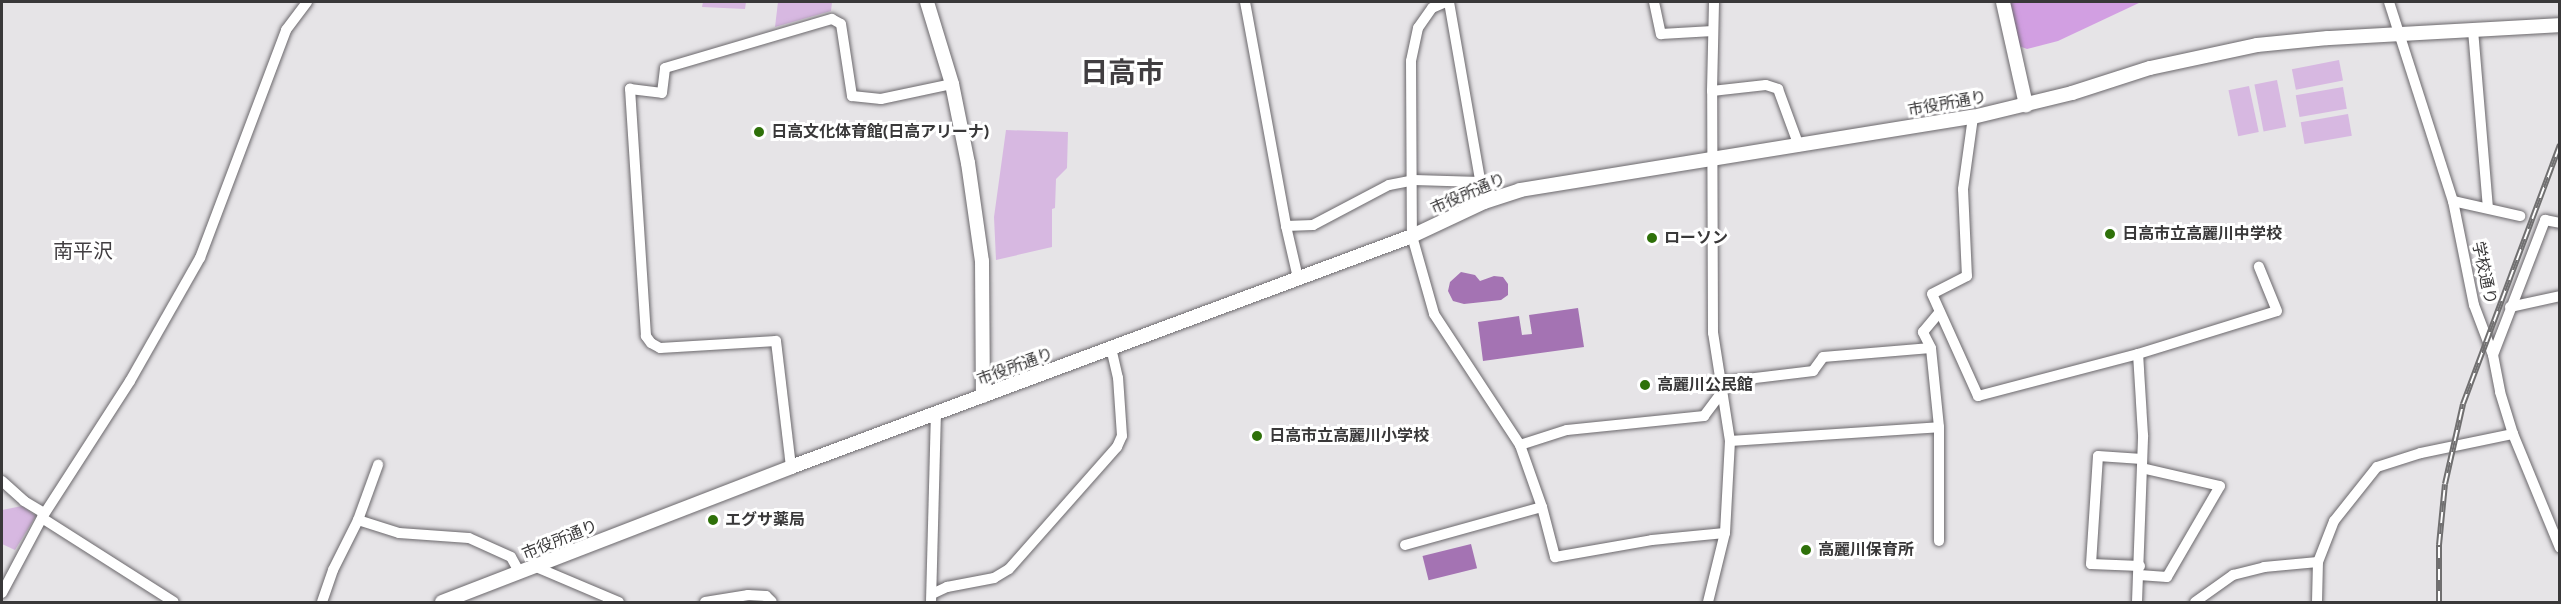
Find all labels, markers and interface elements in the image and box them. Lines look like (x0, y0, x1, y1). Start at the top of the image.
district label: 日高市 (1080, 56, 1164, 90)
street label: 市役所通り (1906, 88, 1988, 120)
place label: 日高文化体育館(日高アリーナ) (771, 122, 989, 142)
marker: 日高文化体育館(日高アリーナ) (752, 125, 766, 139)
street label: 市役所通り (1427, 170, 1509, 218)
place label: 日高市立高麗川中学校 (2122, 224, 2282, 244)
marker: 日高市立高麗川中学校 (2103, 227, 2117, 241)
place label: ローソン (1664, 228, 1728, 248)
marker: ローソン (1645, 231, 1659, 245)
district label: 南平沢 (53, 240, 113, 264)
street label: 学校通り (2468, 240, 2500, 306)
street label: 市役所通り (974, 344, 1056, 390)
place label: 高麗川公民館 (1657, 375, 1753, 395)
marker: 高麗川公民館 (1638, 378, 1652, 392)
place label: 日高市立高麗川小学校 (1269, 426, 1429, 446)
marker: 日高市立高麗川小学校 (1250, 429, 1264, 443)
place label: エグサ薬局 (725, 510, 805, 530)
marker: エグサ薬局 (706, 513, 720, 527)
street label: 市役所通り (519, 516, 601, 564)
place label: 高麗川保育所 (1818, 540, 1914, 560)
marker: 高麗川保育所 (1799, 543, 1813, 557)

